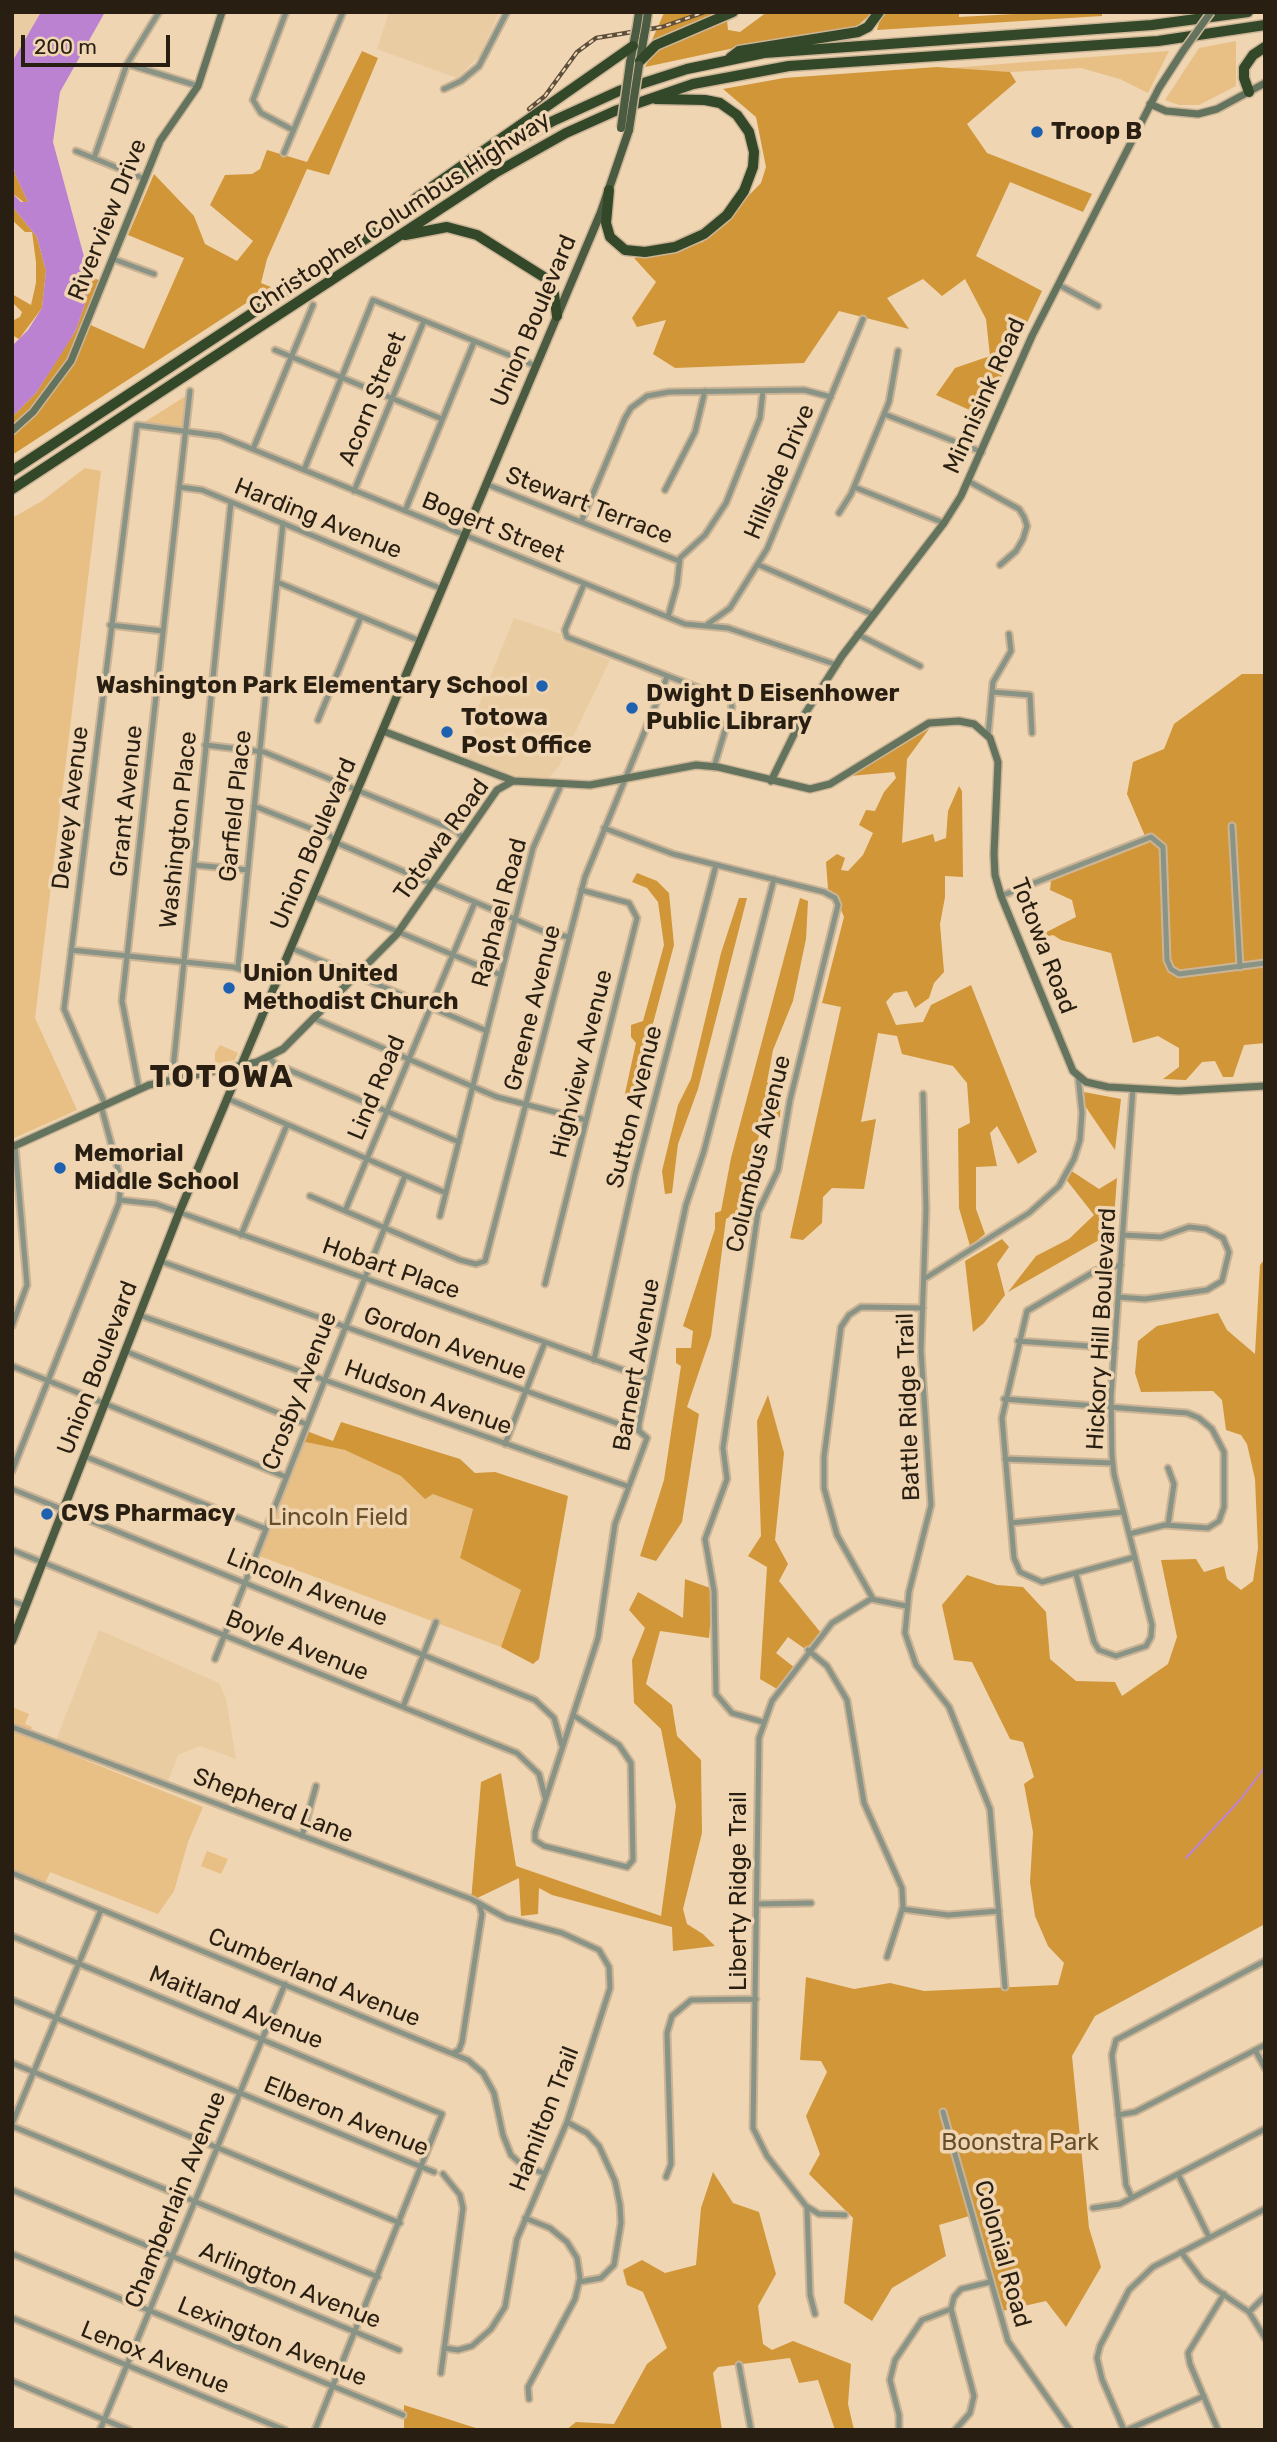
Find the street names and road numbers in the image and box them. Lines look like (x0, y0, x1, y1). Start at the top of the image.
street label: Christopher Columbus Highway (244, 106, 556, 322)
street label: Riverview Drive (62, 135, 154, 305)
street label: Union Boulevard (485, 231, 583, 411)
street label: Minnisink Road (938, 314, 1032, 478)
street label: Acorn Street (333, 328, 413, 470)
street label: Hillside Drive (739, 400, 821, 544)
street label: Stewart Terrace (501, 461, 677, 551)
street label: Harding Avenue (230, 472, 406, 566)
street label: Bogert Street (417, 486, 569, 570)
street label: Grant Avenue (105, 724, 149, 878)
street label: Dewey Avenue (47, 725, 95, 891)
street label: Garfield Place (214, 729, 258, 883)
street label: Washington Place (154, 730, 204, 930)
street label: Union Boulevard (265, 754, 363, 934)
street label: Totowa Road (388, 774, 496, 906)
street label: Raphael Road (466, 835, 534, 991)
street label: Totowa Road (1004, 874, 1082, 1018)
street label: Greene Avenue (498, 922, 568, 1094)
street label: Highview Avenue (545, 967, 619, 1161)
street label: Sutton Avenue (601, 1023, 669, 1191)
street label: Lind Road (342, 1031, 412, 1145)
street label: Columbus Avenue (721, 1052, 797, 1256)
street label: Hickory Hill Boulevard (1081, 1207, 1123, 1451)
street label: Hobart Place (318, 1232, 464, 1306)
street label: Barnert Avenue (608, 1276, 666, 1454)
street label: Union Boulevard (52, 1277, 144, 1459)
street label: Gordon Avenue (359, 1301, 531, 1387)
street label: Crosby Avenue (256, 1307, 344, 1475)
street label: Battle Ridge Trail (891, 1312, 927, 1502)
street label: Hudson Avenue (340, 1354, 516, 1442)
street label: Lincoln Avenue (222, 1543, 392, 1633)
street label: Boyle Avenue (221, 1604, 373, 1688)
street label: Shepherd Lane (189, 1762, 357, 1850)
street label: Liberty Ridge Trail (725, 1791, 753, 1991)
street label: Cumberland Avenue (204, 1922, 424, 2034)
street label: Maitland Avenue (145, 1960, 327, 2056)
street label: Hamilton Trail (504, 2043, 586, 2195)
street label: Elberon Avenue (259, 2071, 433, 2163)
street label: Chamberlain Avenue (119, 2087, 233, 2313)
street label: Colonial Road (967, 2177, 1037, 2331)
street label: Arlington Avenue (195, 2236, 385, 2336)
street label: Lexington Avenue (173, 2291, 371, 2393)
street label: Lenox Avenue (77, 2315, 233, 2401)

